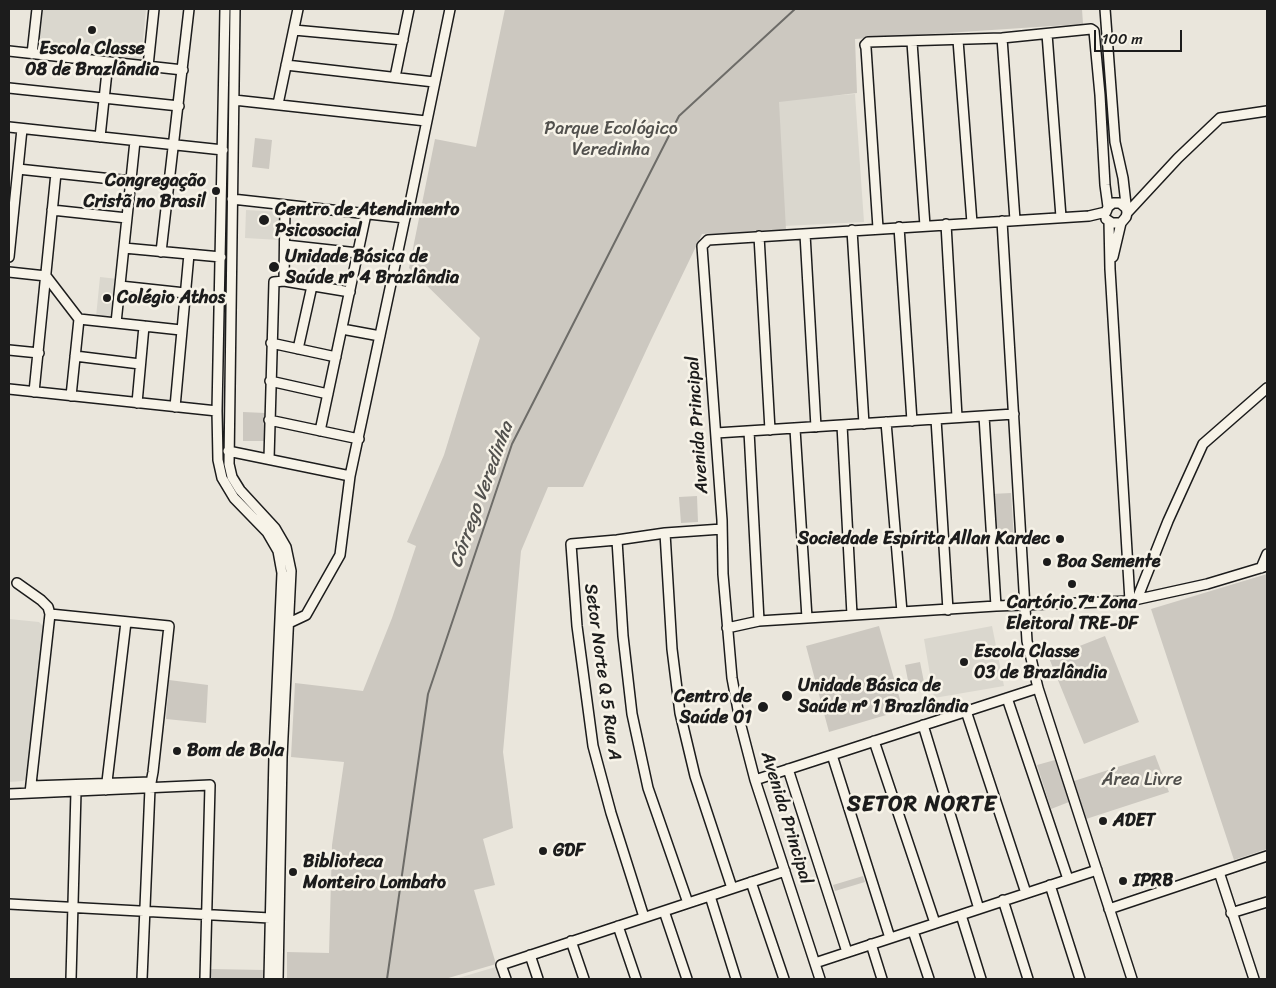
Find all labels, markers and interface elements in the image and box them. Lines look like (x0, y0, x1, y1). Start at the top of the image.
scale bar (1096, 20, 1184, 52)
marker: Escola Classe 08 de Brazlândia (86, 24, 98, 36)
text: 100 m (1102, 26, 1143, 52)
place label: Escola Classe 08 de Brazlândia (25, 38, 159, 80)
park label: Parque Ecológico Veredinha (544, 118, 678, 160)
place label: Congregação Cristã no Brasil (83, 170, 206, 212)
marker: Congregação Cristã no Brasil (210, 185, 222, 197)
place label: Centro de Atendimento Psicosocial (275, 199, 459, 242)
marker: Centro de Atendimento Psicosocial (257, 213, 271, 227)
place label: Unidade Básica de Saúde nº 4 Brazlândia (285, 246, 459, 288)
marker: Unidade Básica de Saúde nº 4 Brazlândia (267, 260, 281, 274)
place label: Colégio Athos (117, 287, 225, 309)
marker: Colégio Athos (101, 292, 113, 304)
street label: Avenida Principal (682, 355, 714, 495)
water label: Córrego Veredinha (445, 419, 519, 571)
place label: Sociedade Espírita Allan Kardec (798, 528, 1050, 550)
marker: Sociedade Espírita Allan Kardec (1054, 533, 1066, 545)
place label: Boa Semente (1057, 551, 1160, 573)
marker: Boa Semente (1041, 556, 1053, 568)
marker: Cartório 7ª Zona Eleitoral TRE-DF (1066, 578, 1078, 590)
street label: Setor Norte Q 5 Rua A (579, 582, 625, 762)
place label: Cartório 7ª Zona Eleitoral TRE-DF (1006, 592, 1138, 634)
place label: Escola Classe 03 de Brazlândia (974, 641, 1107, 684)
marker: Escola Classe 03 de Brazlândia (958, 656, 970, 668)
place label: Unidade Básica de Saúde nº 1 Brazlândia (798, 675, 969, 718)
place label: Centro de Saúde 01 (674, 686, 752, 729)
marker: Unidade Básica de Saúde nº 1 Brazlândia (780, 689, 794, 703)
marker: Centro de Saúde 01 (756, 700, 770, 714)
place label: Bom de Bola (187, 740, 284, 762)
marker: Bom de Bola (171, 745, 183, 757)
street label: Avenida Principal (756, 749, 816, 887)
park label: Área Livre (1102, 769, 1182, 791)
district label: SETOR NORTE (847, 792, 997, 818)
place label: ADET (1113, 810, 1155, 832)
marker: ADET (1097, 815, 1109, 827)
place label: GDF (553, 840, 585, 862)
marker: GDF (537, 845, 549, 857)
place label: Biblioteca Monteiro Lombato (303, 851, 446, 894)
marker: Biblioteca Monteiro Lombato (287, 866, 299, 878)
place label: IPRB (1133, 870, 1174, 892)
marker: IPRB (1117, 875, 1129, 887)

